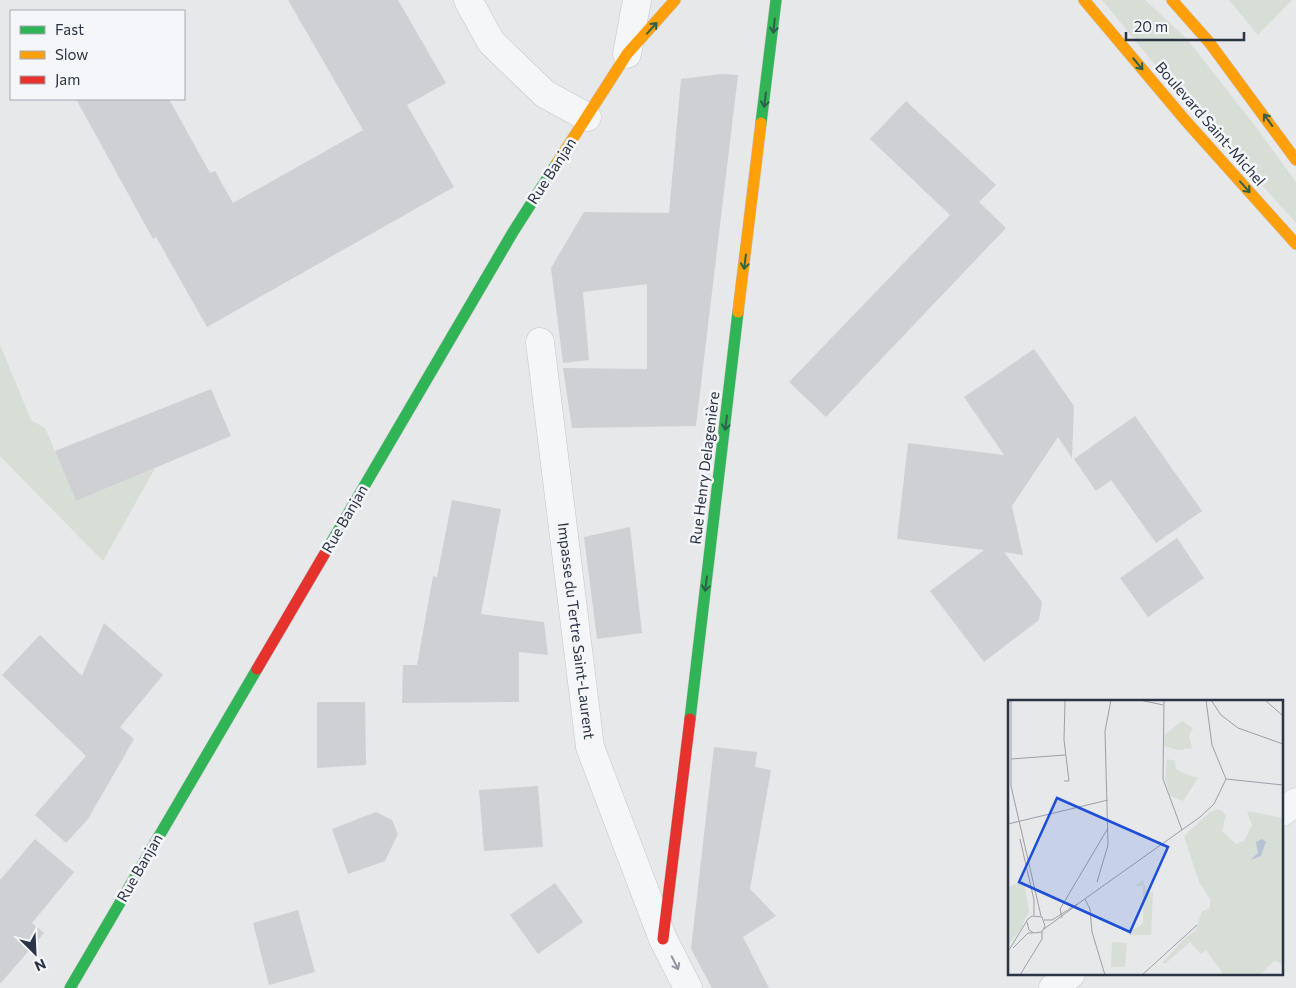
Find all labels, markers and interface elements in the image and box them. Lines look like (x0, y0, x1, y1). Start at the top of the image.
legend (10, 10, 185, 100)
scale bar (1126, 10, 1244, 42)
text: 20 m (1134, 17, 1168, 35)
one-way arrow (769, 18, 778, 34)
text: Fast (55, 20, 84, 38)
one-way arrow (646, 21, 657, 34)
text: Slow (55, 45, 88, 63)
one-way arrow (1132, 57, 1143, 70)
street label: Boulevard Saint-Michel (1152, 58, 1270, 189)
text: Jam (55, 70, 80, 88)
one-way arrow (760, 92, 770, 108)
one-way arrow (1263, 113, 1273, 127)
street label: Rue Banjan (523, 134, 579, 207)
one-way arrow (1239, 180, 1251, 193)
one-way arrow (740, 253, 750, 269)
street label: Rue Henry Delagenière (686, 390, 722, 545)
one-way arrow (721, 415, 731, 431)
street label: Rue Banjan (317, 481, 371, 556)
street label: Impasse du Tertre Saint-Laurent (555, 522, 599, 740)
one-way arrow (701, 576, 711, 592)
inset map (1008, 700, 1284, 976)
street label: Rue Banjan (112, 830, 166, 905)
north arrow (10, 928, 60, 978)
text: N (32, 955, 49, 975)
one-way arrow (670, 956, 680, 971)

